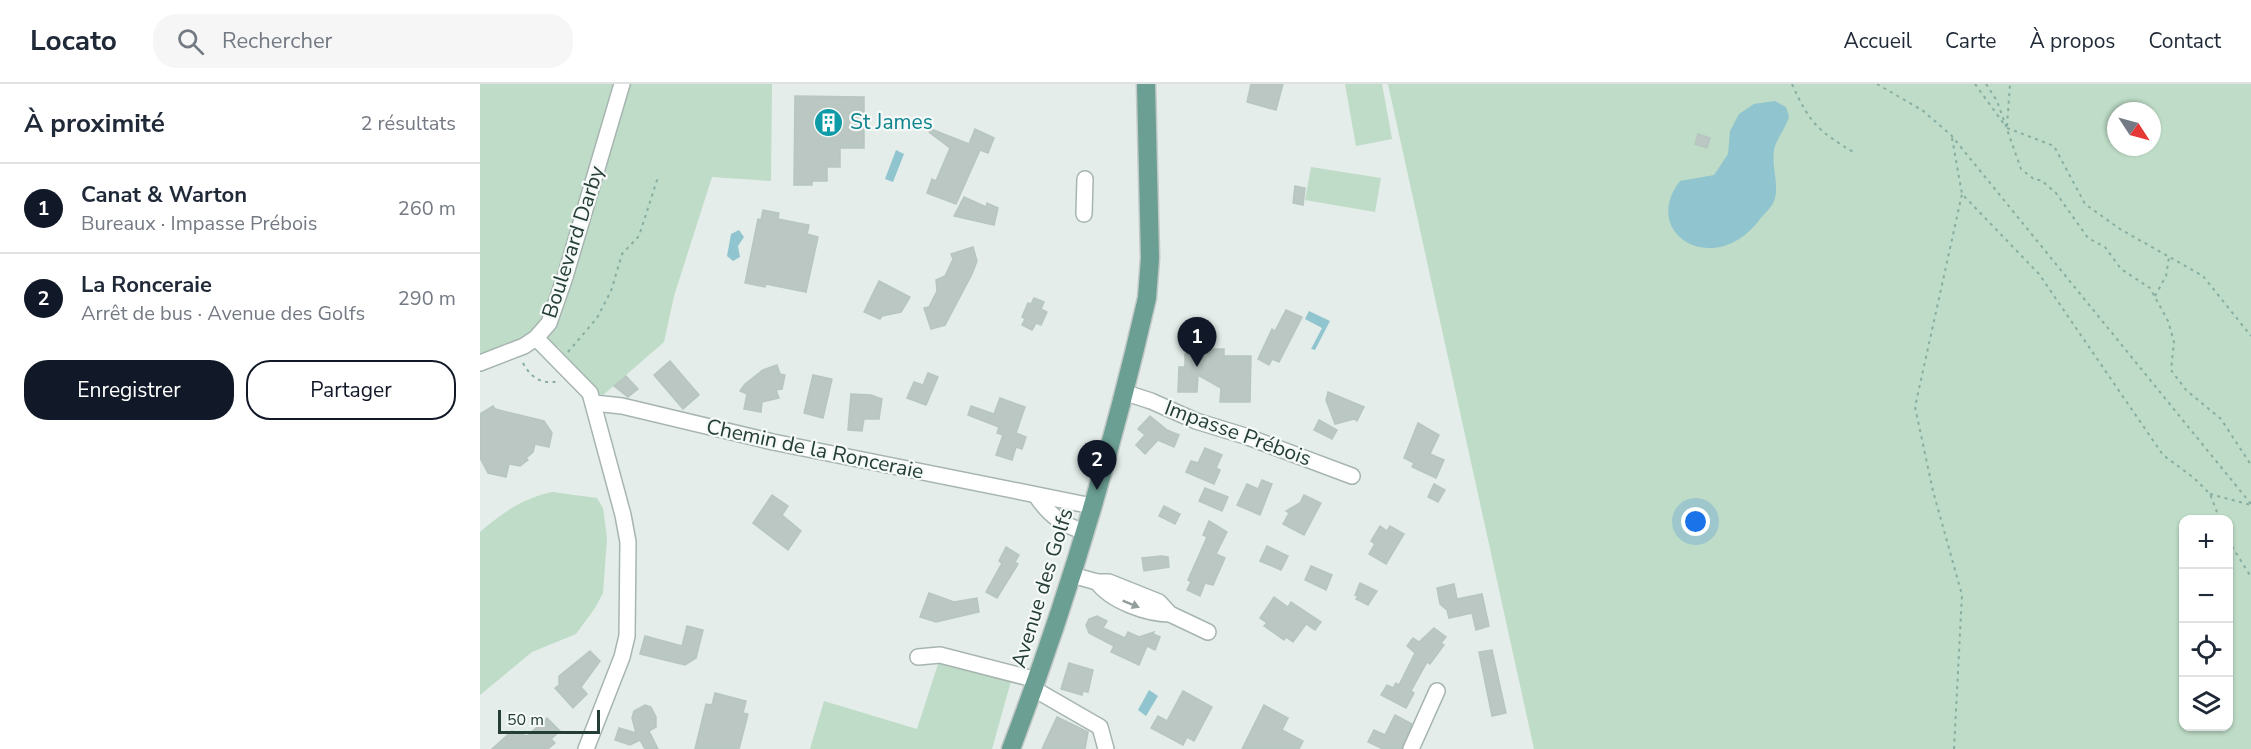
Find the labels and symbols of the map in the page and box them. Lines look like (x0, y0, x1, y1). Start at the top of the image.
north arrow (2107, 102, 2161, 156)
building icon: St James (813, 106, 845, 138)
place label: St James (850, 108, 933, 136)
street label: Boulevard Darby (535, 162, 611, 322)
pin: 1 (1178, 318, 1216, 367)
street label: Impasse Prébois (1161, 394, 1315, 472)
street label: Chemin de la Ronceraie (704, 412, 926, 486)
pin: 2 (1078, 440, 1116, 490)
street label: Avenue des Golfs (1004, 505, 1080, 671)
your location (1681, 507, 1710, 536)
one-way arrow (1122, 599, 1140, 609)
scale bar (498, 707, 600, 734)

